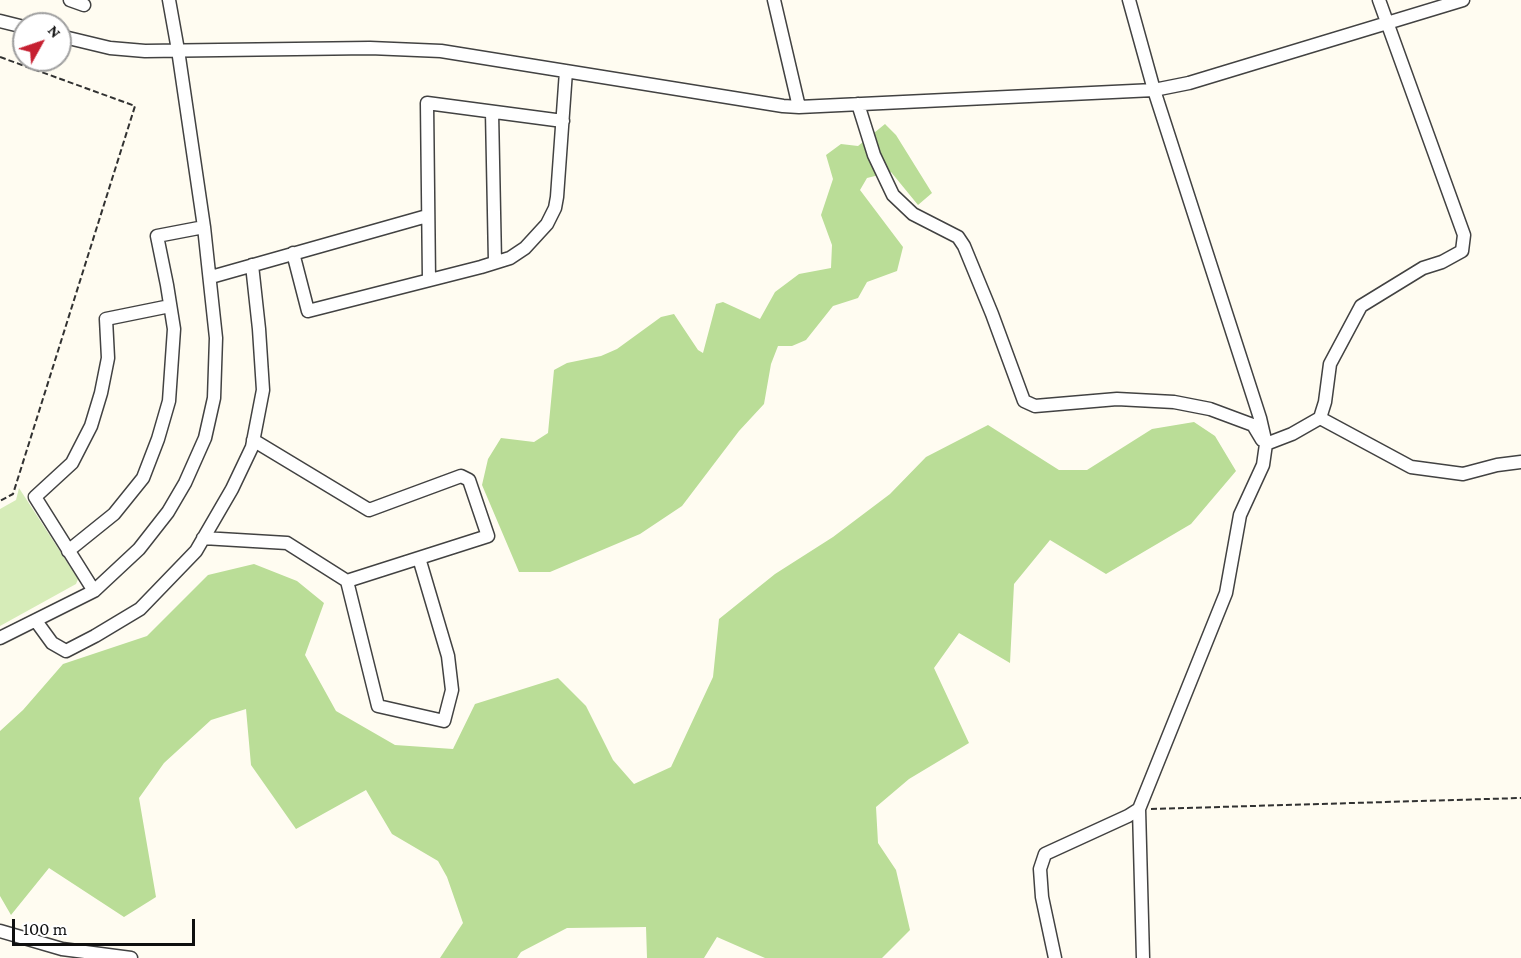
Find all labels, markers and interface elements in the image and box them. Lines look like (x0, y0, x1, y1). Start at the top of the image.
north arrow (12, 12, 72, 72)
text: N (45, 22, 65, 41)
scale bar (15, 907, 198, 945)
text: 100 m (23, 919, 67, 939)

